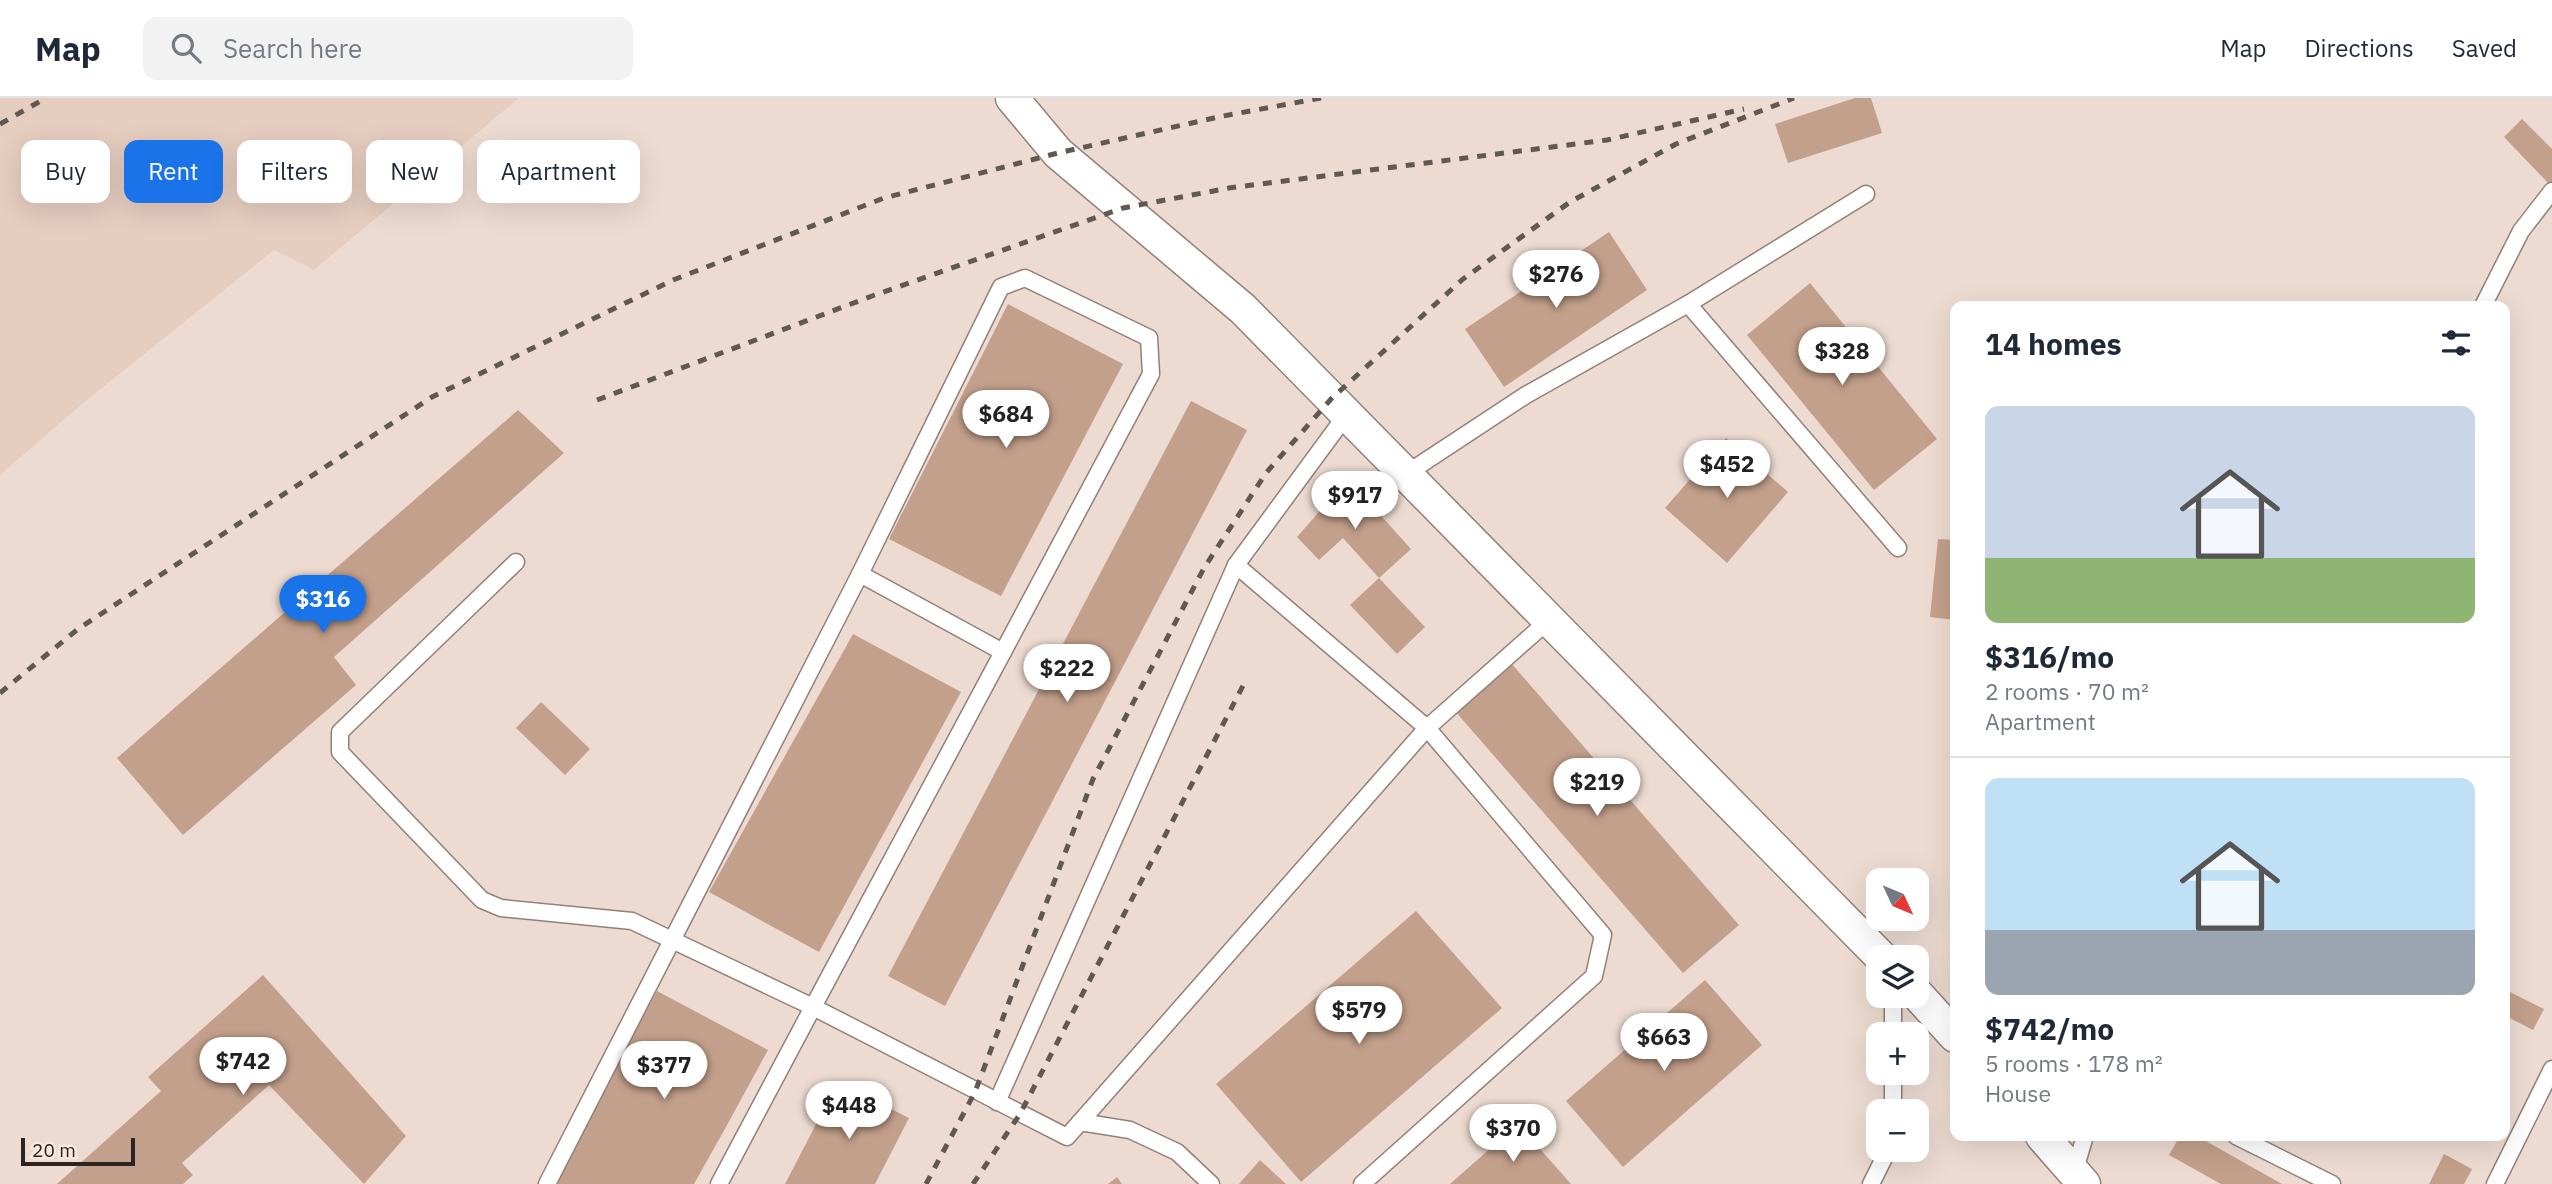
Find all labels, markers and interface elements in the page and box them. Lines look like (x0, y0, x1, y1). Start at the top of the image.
search box (143, 17, 633, 80)
text: Map (35, 27, 101, 70)
icon: search (167, 29, 205, 67)
text: Search here (223, 31, 362, 65)
text: Map (2220, 32, 2266, 64)
text: Directions (2304, 32, 2414, 64)
text: Saved (2452, 32, 2517, 64)
chip: Buy (21, 140, 110, 203)
chip: Rent (124, 140, 223, 203)
chip: Filters (237, 140, 352, 203)
chip: New (366, 140, 463, 203)
chip: Apartment (477, 140, 640, 203)
pin: $276 (1515, 250, 1597, 310)
text: $276 (1528, 258, 1584, 288)
text: 14 homes (1985, 324, 2122, 363)
icon: filters (2437, 324, 2475, 362)
pin: $328 (1801, 328, 1883, 387)
text: $328 (1814, 335, 1870, 365)
pin: $684 (965, 390, 1047, 450)
text: $684 (978, 398, 1034, 428)
pin: $452 (1686, 440, 1768, 500)
text: $452 (1699, 448, 1755, 478)
icon: home (2167, 451, 2293, 577)
pin: $917 (1314, 472, 1396, 531)
text: $917 (1327, 479, 1383, 509)
pin: $316 (282, 575, 364, 635)
text: $316 (295, 583, 351, 613)
text: $316/mo (1985, 637, 2114, 676)
pin: $222 (1026, 644, 1108, 704)
text: $222 (1039, 652, 1095, 682)
text: 2 rooms · 70 m² (1985, 676, 2149, 706)
text: Apartment (1985, 706, 2096, 736)
pin: $219 (1556, 758, 1638, 818)
text: $219 (1569, 766, 1625, 796)
icon: home (2167, 823, 2293, 949)
north arrow (1866, 868, 1928, 931)
map controls (1866, 868, 1929, 1162)
button: layers (1866, 945, 1929, 1008)
pin: $579 (1318, 986, 1400, 1046)
text: $579 (1331, 994, 1387, 1024)
text: $742/mo (1985, 1009, 2114, 1048)
pin: $663 (1623, 1014, 1705, 1073)
text: $663 (1636, 1021, 1692, 1051)
button: + (1866, 1022, 1929, 1085)
pin: $742 (202, 1038, 284, 1097)
pin: $377 (623, 1042, 705, 1101)
text: $742 (215, 1045, 271, 1075)
text: 5 rooms · 178 m² (1985, 1048, 2163, 1078)
text: $377 (636, 1049, 692, 1079)
text: House (1985, 1078, 2051, 1108)
pin: $448 (808, 1082, 890, 1141)
text: $448 (821, 1089, 877, 1119)
button: − (1866, 1099, 1929, 1162)
pin: $370 (1472, 1104, 1554, 1164)
text: $370 (1485, 1112, 1541, 1142)
scale bar (21, 1135, 135, 1167)
text: 20 m (32, 1138, 76, 1162)

